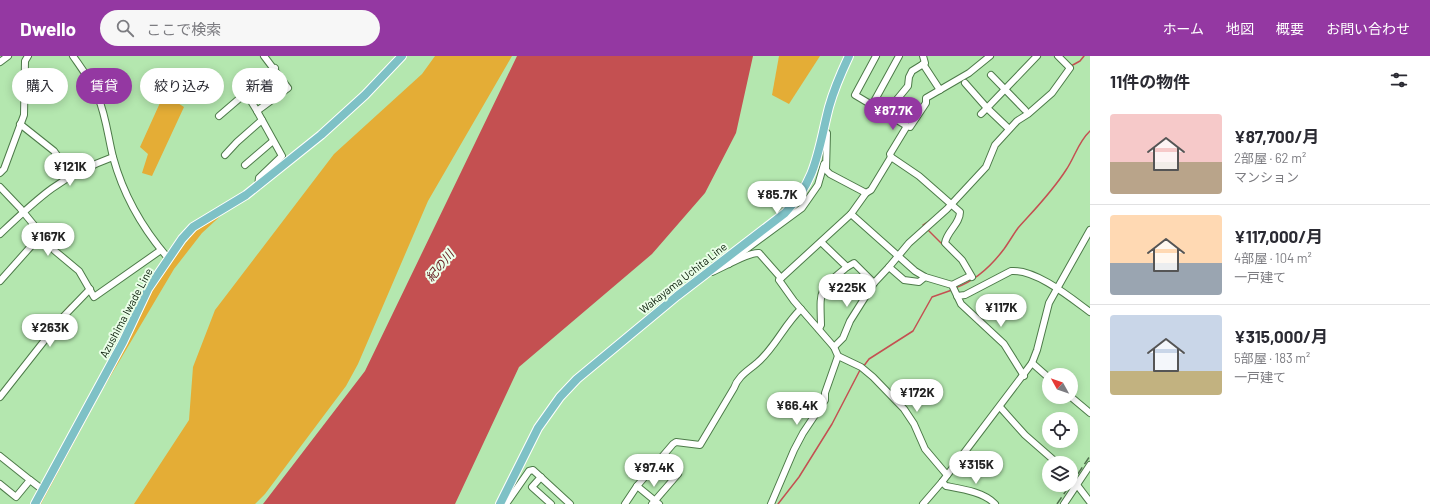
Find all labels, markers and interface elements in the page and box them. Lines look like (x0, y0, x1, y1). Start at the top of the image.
search box (100, 10, 380, 46)
text: Dwello (20, 17, 76, 40)
icon: search (114, 17, 136, 39)
text: ここで検索 (146, 20, 221, 38)
text: ホーム (1162, 20, 1204, 37)
text: 地図 (1226, 20, 1254, 37)
text: 概要 (1276, 20, 1304, 37)
text: お問い合わせ (1326, 20, 1410, 37)
chip: 購入 (12, 68, 68, 104)
chip: 賃貸 (76, 68, 132, 104)
chip: 絞り込み (140, 68, 224, 104)
chip: 新着 (232, 68, 288, 104)
icon: filters (1388, 69, 1410, 91)
text: 11件の物件 (1110, 71, 1190, 91)
pin: ¥87.7K (860, 97, 926, 131)
text: ¥87.7K (873, 102, 913, 118)
text: ¥87,700/月 (1234, 126, 1320, 146)
icon: home (1142, 130, 1190, 178)
text: 2部屋 · 62 m² (1234, 150, 1306, 166)
pin: ¥121K (42, 153, 98, 187)
text: ¥121K (53, 158, 87, 174)
text: マンション (1234, 169, 1299, 185)
pin: ¥85.7K (744, 181, 810, 215)
text: ¥85.7K (756, 186, 798, 202)
pin: ¥167K (20, 223, 76, 257)
text: ¥117,000/月 (1234, 226, 1323, 246)
text: ¥167K (30, 228, 66, 244)
icon: home (1142, 231, 1190, 279)
street label: Wakayama Uchita Line (636, 239, 729, 316)
water label: 紀の川 (422, 245, 457, 284)
text: 4部屋 · 104 m² (1234, 250, 1312, 266)
street label: Azushima Iwade Line (96, 266, 155, 360)
text: 一戸建て (1234, 269, 1286, 285)
pin: ¥225K (819, 274, 875, 308)
text: ¥225K (828, 279, 866, 295)
pin: ¥117K (973, 294, 1029, 328)
text: ¥117K (985, 299, 1017, 315)
pin: ¥263K (22, 314, 78, 348)
text: ¥263K (31, 319, 69, 335)
text: ¥315,000/月 (1234, 326, 1328, 346)
icon: home (1142, 331, 1190, 379)
text: 5部屋 · 183 m² (1234, 350, 1310, 366)
north arrow (1042, 368, 1078, 404)
map controls (1042, 368, 1078, 492)
text: 一戸建て (1234, 369, 1286, 385)
pin: ¥172K (889, 379, 945, 413)
text: ¥172K (899, 384, 935, 400)
pin: ¥66.4K (764, 392, 830, 426)
text: ¥66.4K (776, 397, 818, 413)
button: locate (1042, 412, 1078, 448)
pin: ¥315K (948, 451, 1004, 485)
pin: ¥97.4K (621, 454, 687, 488)
text: ¥315K (958, 456, 994, 472)
button: layers (1042, 456, 1078, 492)
text: ¥97.4K (634, 459, 674, 475)

